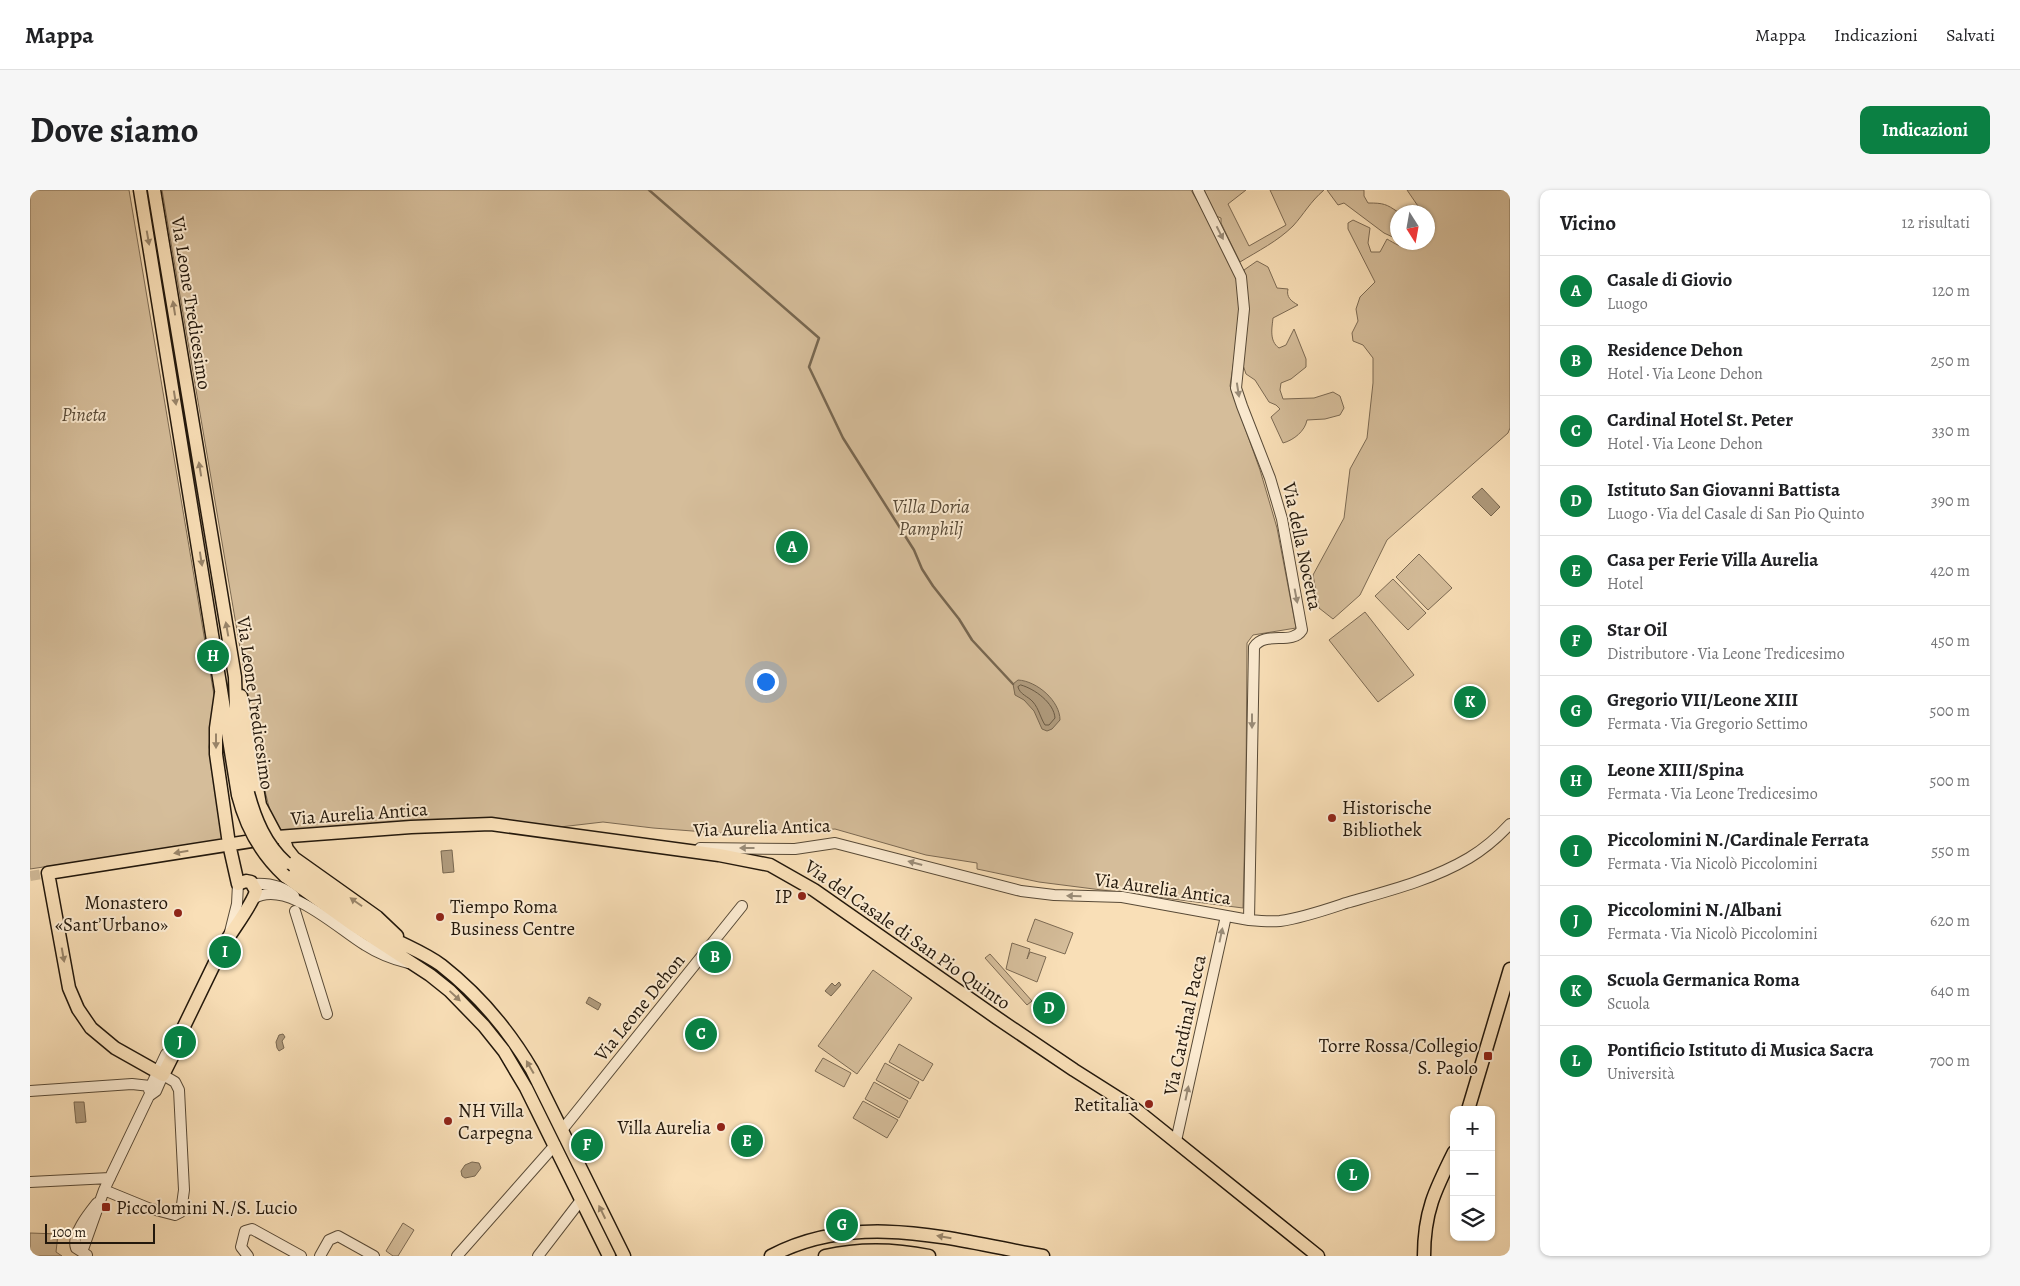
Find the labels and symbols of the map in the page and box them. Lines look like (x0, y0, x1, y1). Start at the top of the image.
north arrow (1390, 205, 1435, 250)
street label: Via Leone Tredicesimo (164, 214, 218, 391)
one-way arrow (1216, 226, 1224, 241)
one-way arrow (145, 230, 153, 246)
one-way arrow (169, 300, 177, 316)
one-way arrow (1234, 383, 1242, 399)
one-way arrow (171, 391, 179, 407)
park label: Pineta (61, 402, 107, 428)
one-way arrow (195, 460, 203, 476)
street label: Via della Nocetta (1276, 479, 1328, 613)
park label: Villa Doria Pamphilj (892, 494, 970, 542)
pin: A (776, 528, 808, 566)
one-way arrow (197, 551, 205, 567)
one-way arrow (1292, 589, 1300, 605)
street label: Via Leone Tredicesimo (230, 614, 280, 791)
one-way arrow (223, 621, 231, 637)
pin: H (197, 637, 229, 675)
your location (753, 669, 779, 695)
pin: K (1454, 683, 1486, 721)
one-way arrow (1248, 713, 1256, 729)
one-way arrow (212, 733, 220, 749)
place label: Historische Bibliothek (1342, 795, 1432, 843)
street label: Via Aurelia Antica (289, 796, 429, 832)
marker: Historische Bibliothek (1326, 812, 1338, 824)
street label: Via Aurelia Antica (692, 813, 831, 843)
one-way arrow (738, 844, 754, 852)
one-way arrow (172, 848, 188, 856)
street label: Via del Casale di San Pio Quinto (798, 853, 1016, 1016)
one-way arrow (907, 859, 922, 867)
street label: Via Aurelia Antica (1092, 866, 1233, 911)
place label: IP (775, 884, 793, 910)
place label: Monastero «Sant’Urbano» (55, 890, 168, 938)
marker: IP (796, 890, 808, 902)
one-way arrow (1065, 891, 1081, 899)
place label: Tiempo Roma Business Centre (450, 894, 575, 942)
one-way arrow (349, 897, 362, 907)
marker: Monastero «Sant’Urbano» (172, 907, 184, 919)
marker: Tiempo Roma Business Centre (434, 911, 446, 923)
one-way arrow (1218, 926, 1226, 942)
pin: I (209, 933, 241, 971)
pin: B (699, 938, 731, 976)
one-way arrow (60, 948, 68, 964)
street label: Via Leone Dehon (588, 949, 691, 1067)
street label: Via Cardinal Pacca (1157, 952, 1213, 1099)
pin: D (1033, 989, 1065, 1027)
one-way arrow (449, 990, 461, 1002)
pin: C (685, 1015, 717, 1053)
pin: J (164, 1023, 196, 1061)
place label: Torre Rossa/Collegio S. Paolo (1319, 1033, 1478, 1081)
marker: Torre Rossa/Collegio S. Paolo (1482, 1050, 1494, 1062)
one-way arrow (526, 1060, 534, 1074)
one-way arrow (1183, 1085, 1191, 1101)
place label: Retitalia (1074, 1092, 1139, 1118)
place label: NH Villa Carpegna (458, 1098, 533, 1146)
marker: Retitalia (1143, 1098, 1155, 1110)
marker: NH Villa Carpegna (442, 1115, 454, 1127)
place label: Villa Aurelia (616, 1115, 711, 1141)
marker: Villa Aurelia (715, 1121, 727, 1133)
pin: E (731, 1122, 763, 1160)
pin: F (571, 1126, 603, 1164)
pin: L (1337, 1156, 1369, 1194)
place label: Piccolomini N./S. Lucio (116, 1195, 297, 1221)
marker: Piccolomini N./S. Lucio (100, 1201, 112, 1213)
one-way arrow (598, 1205, 606, 1220)
pin: G (826, 1206, 858, 1244)
scale bar (45, 1221, 155, 1244)
one-way arrow (935, 1233, 951, 1241)

